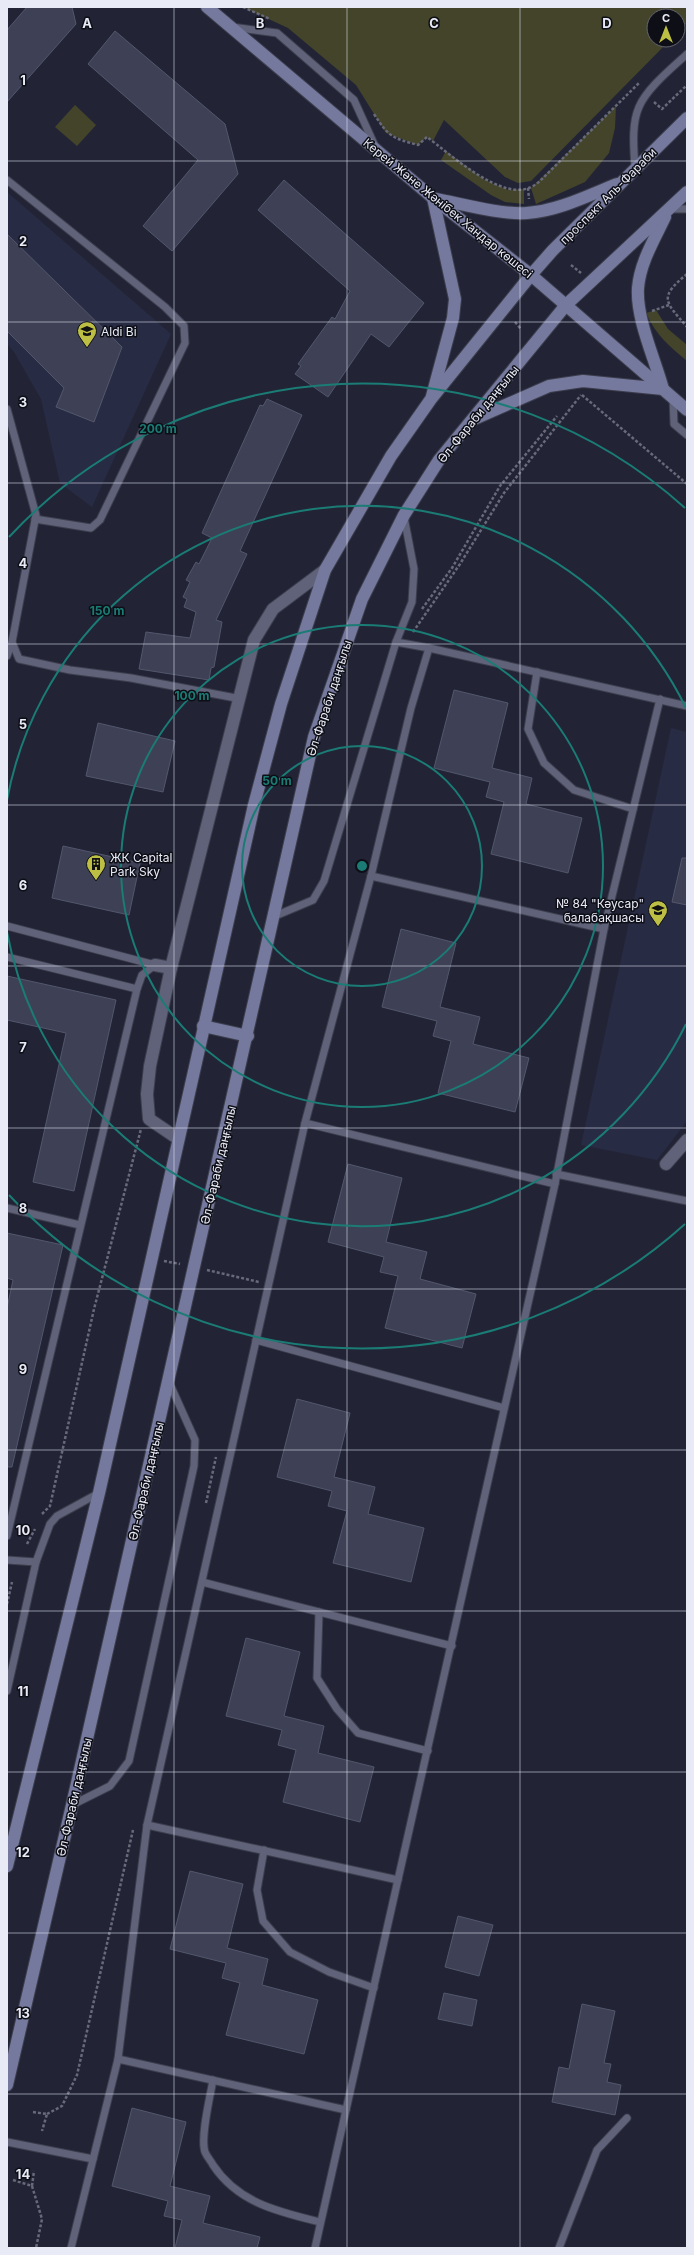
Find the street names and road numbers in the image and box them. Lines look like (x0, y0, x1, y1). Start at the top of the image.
street label: Керей Және Жәнібек Хандар көшесі (360, 135, 536, 281)
street label: проспект Аль-Фараби (557, 145, 659, 247)
street label: Әл-Фараби даңғылы (434, 362, 522, 466)
street label: Әл-Фараби даңғылы (303, 638, 355, 758)
street label: Әл-Фараби даңғылы (197, 1104, 239, 1226)
street label: Әл-Фараби даңғылы (125, 1420, 167, 1542)
street label: Әл-Фараби даңғылы (53, 1736, 95, 1858)

